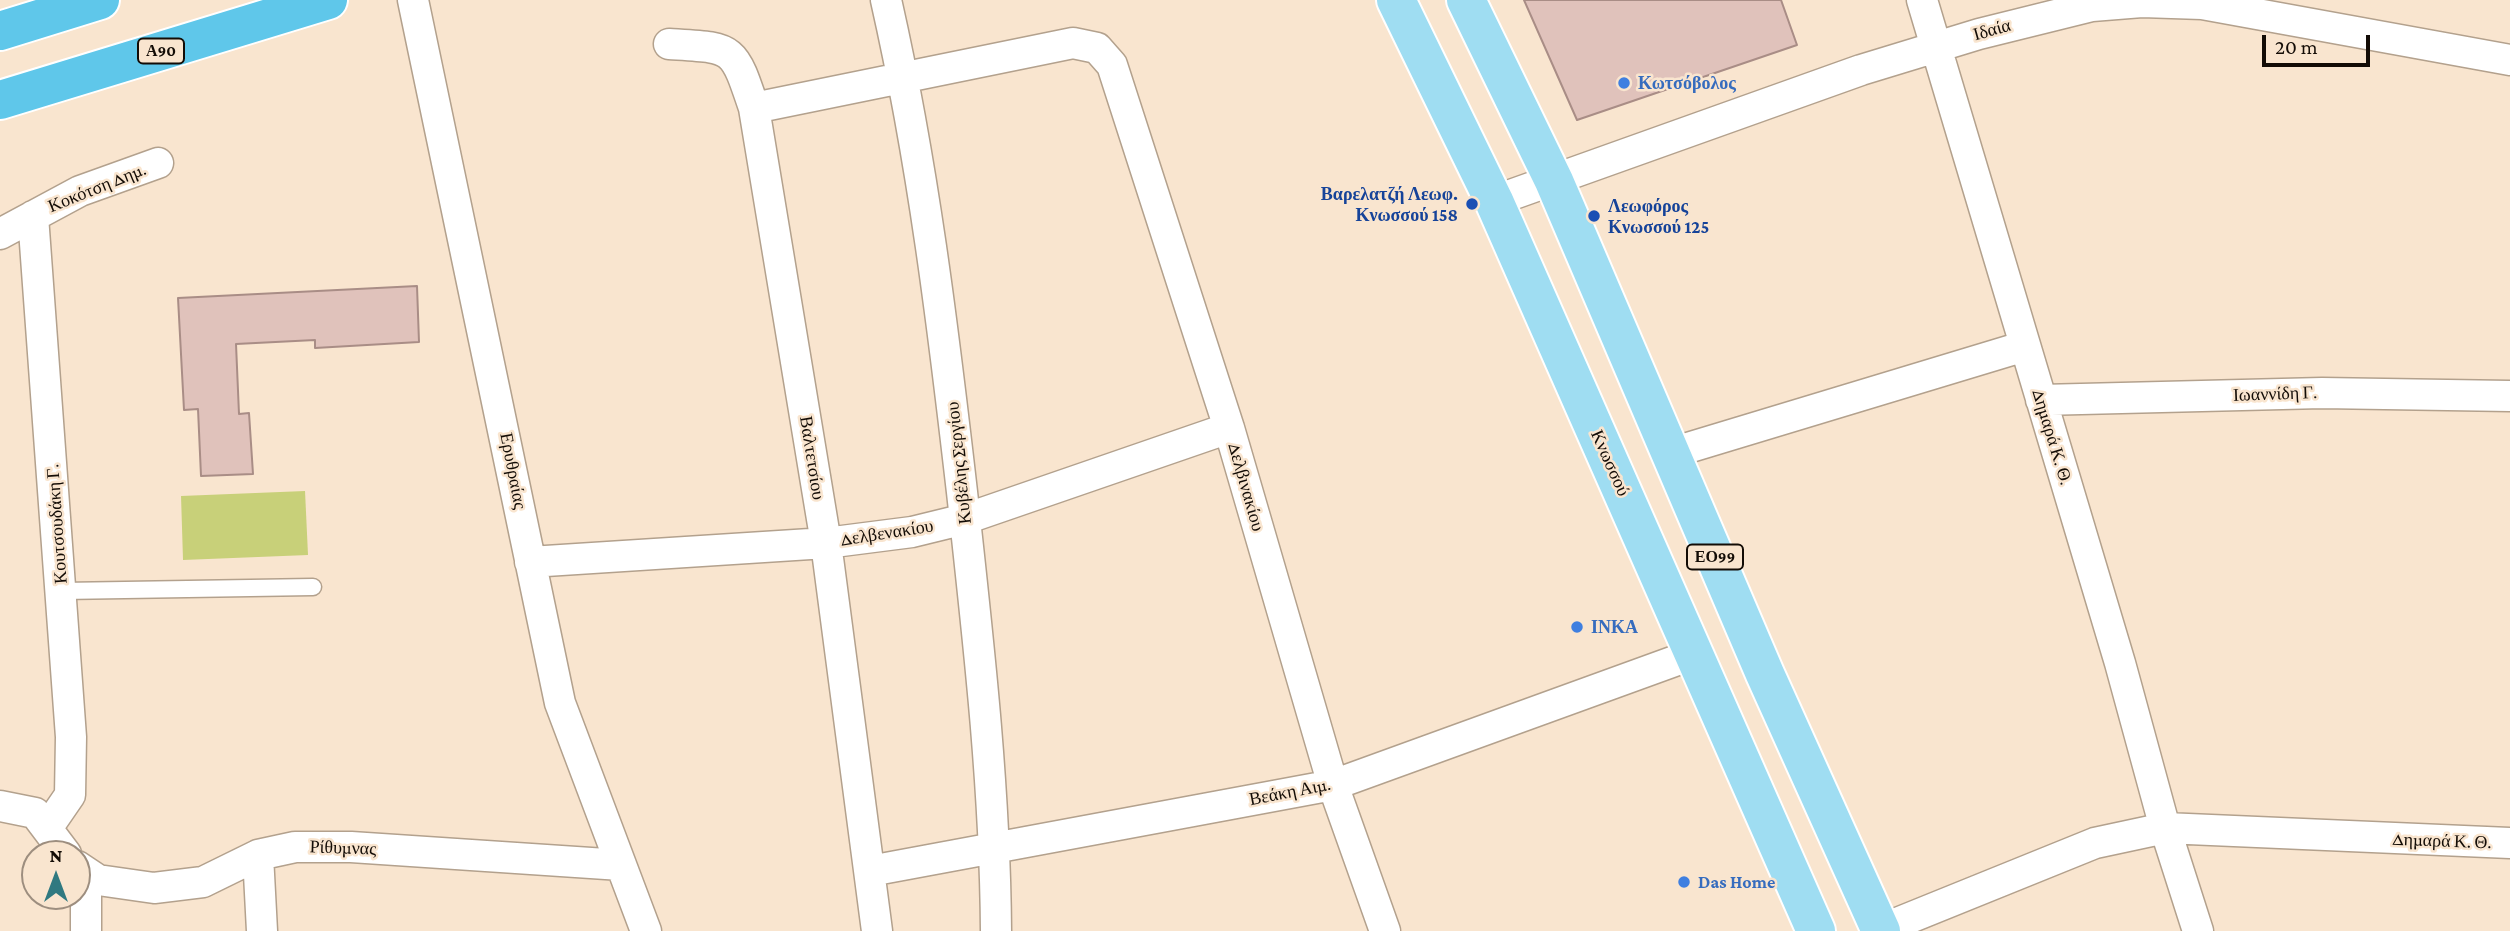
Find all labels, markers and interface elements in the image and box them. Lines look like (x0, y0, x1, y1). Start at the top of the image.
street label: Ιδαία (1971, 14, 2013, 46)
scale bar (2265, 21, 2374, 65)
text: 20 m (2275, 35, 2318, 59)
road number: Α90 (138, 38, 184, 64)
place label: Κωτσόβολος (1638, 72, 1736, 94)
marker: Κωτσόβολος (1616, 75, 1632, 91)
street label: Κοκότση Δημ. (45, 159, 149, 217)
place label: Βαρελατζή Λεωφ. Κνωσσού 158 (1321, 183, 1458, 226)
place label: Λεωφόρος Κνωσσού 125 (1608, 195, 1709, 238)
marker: Βαρελατζή Λεωφ. Κνωσσού 158 (1464, 196, 1480, 212)
marker: Λεωφόρος Κνωσσού 125 (1586, 208, 1602, 224)
street label: Ιωαννίδη Γ. (2233, 382, 2317, 406)
street label: Δημαρά Κ. Θ. (2027, 386, 2077, 488)
street label: Κυβέλης Σεργίου (942, 401, 976, 525)
street label: Βαλτετσίου (795, 415, 829, 501)
street label: Κνωσσού (1586, 426, 1634, 500)
street label: Ερυθραίας (495, 431, 531, 511)
street label: Δελβινακίου (1223, 440, 1269, 534)
street label: Κουτσουδάκη Γ. (42, 463, 72, 585)
street label: Δελβενακίου (839, 515, 935, 551)
road number: ΕΟ99 (1687, 544, 1743, 570)
place label: ΙΝΚΑ (1591, 616, 1638, 638)
marker: ΙΝΚΑ (1569, 619, 1585, 635)
street label: Βεάκη Αιμ. (1247, 774, 1333, 810)
street label: Δημαρά Κ. Θ. (2392, 828, 2492, 854)
street label: Ρίθυμνας (309, 836, 377, 860)
north arrow (21, 840, 91, 910)
text: N (50, 845, 62, 866)
place label: Das Home (1698, 871, 1775, 893)
marker: Das Home (1676, 874, 1692, 890)

